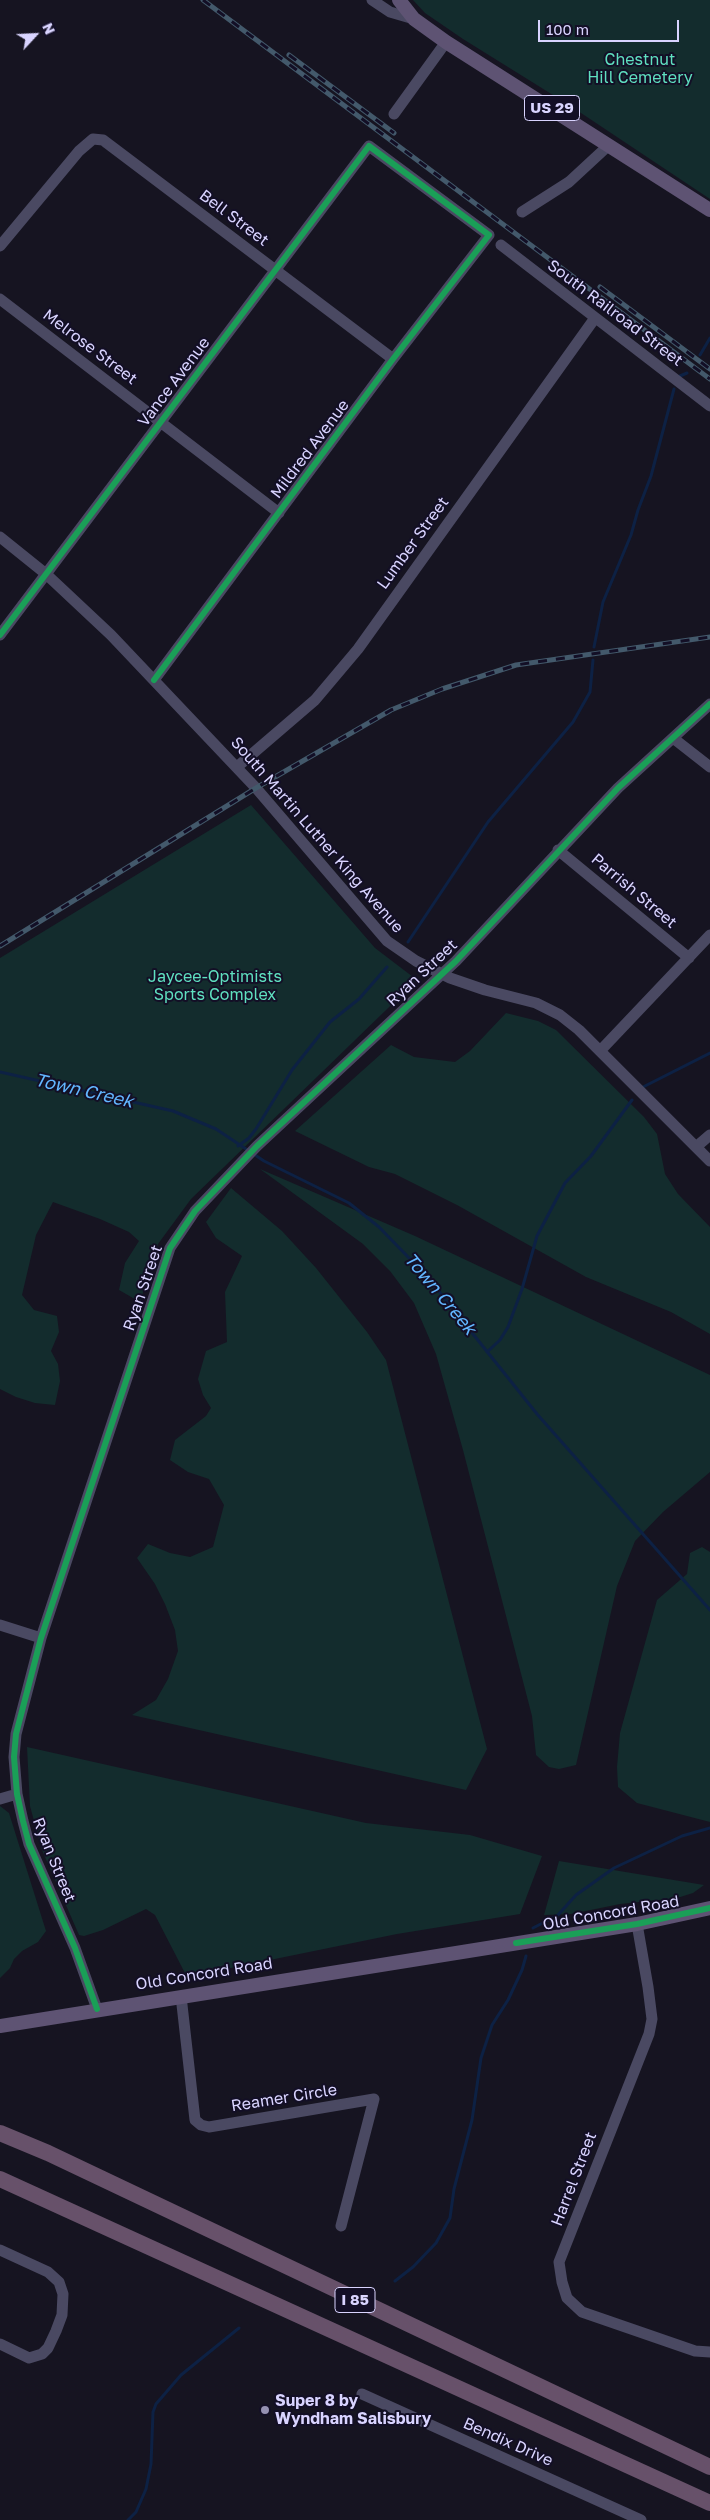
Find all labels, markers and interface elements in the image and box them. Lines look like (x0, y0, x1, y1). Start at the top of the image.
north arrow (10, 10, 60, 60)
scale bar (540, 10, 681, 42)
text: N (39, 20, 59, 37)
text: 100 m (546, 20, 589, 38)
park label: Chestnut Hill Cemetery (587, 50, 693, 88)
road number: US 29 (524, 96, 580, 120)
street label: Bell Street (196, 186, 272, 250)
street label: South Railroad Street (543, 256, 687, 370)
street label: Melrose Street (39, 305, 141, 389)
street label: Vance Avenue (134, 333, 214, 431)
street label: Mildred Avenue (267, 396, 353, 502)
street label: Lumber Street (373, 493, 453, 593)
street label: South Martin Luther King Avenue (227, 733, 407, 937)
street label: Parrish Street (587, 850, 681, 932)
street label: Ryan Street (383, 935, 461, 1011)
park label: Jaycee-Optimists Sports Complex (148, 967, 282, 1005)
water label: Town Creek (33, 1069, 135, 1113)
street label: Ryan Street (119, 1243, 167, 1333)
water label: Town Creek (399, 1249, 481, 1339)
street label: Ryan Street (28, 1815, 80, 1905)
street label: Old Concord Road (541, 1892, 681, 1934)
street label: Old Concord Road (134, 1954, 274, 1994)
street label: Reamer Circle (230, 2080, 338, 2116)
street label: Harrel Street (547, 2129, 601, 2229)
road number: I 85 (335, 2288, 375, 2312)
place label: Super 8 by Wyndham Salisbury (275, 2391, 431, 2429)
marker: Super 8 by Wyndham Salisbury (259, 2404, 271, 2416)
street label: Bendix Drive (460, 2414, 556, 2470)

